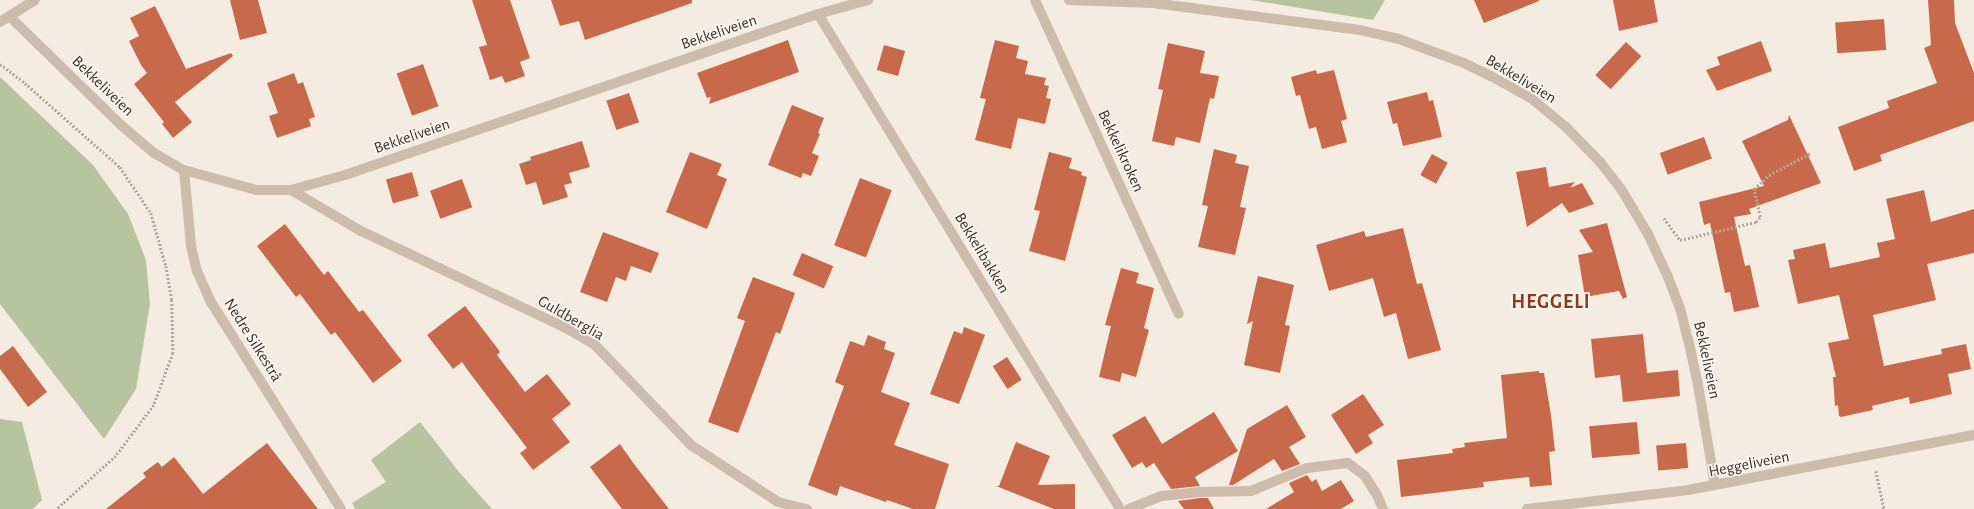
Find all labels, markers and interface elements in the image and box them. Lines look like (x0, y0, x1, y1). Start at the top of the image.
street label: Bekkeliveien (679, 10, 759, 54)
street label: Bekkeliveien (1482, 50, 1560, 108)
street label: Bekkeliveien (68, 52, 138, 120)
street label: Bekkelikroken (1094, 107, 1148, 195)
street label: Bekkeliveien (372, 114, 452, 158)
street label: Bekkelibakken (950, 209, 1014, 297)
district label: HEGGELI (1511, 290, 1591, 314)
street label: Guldberglia (534, 291, 608, 345)
street label: Nedre Silkestrå (220, 295, 286, 385)
street label: Bekkeliveien (1689, 319, 1725, 401)
street label: Heggeliveien (1707, 447, 1791, 481)

